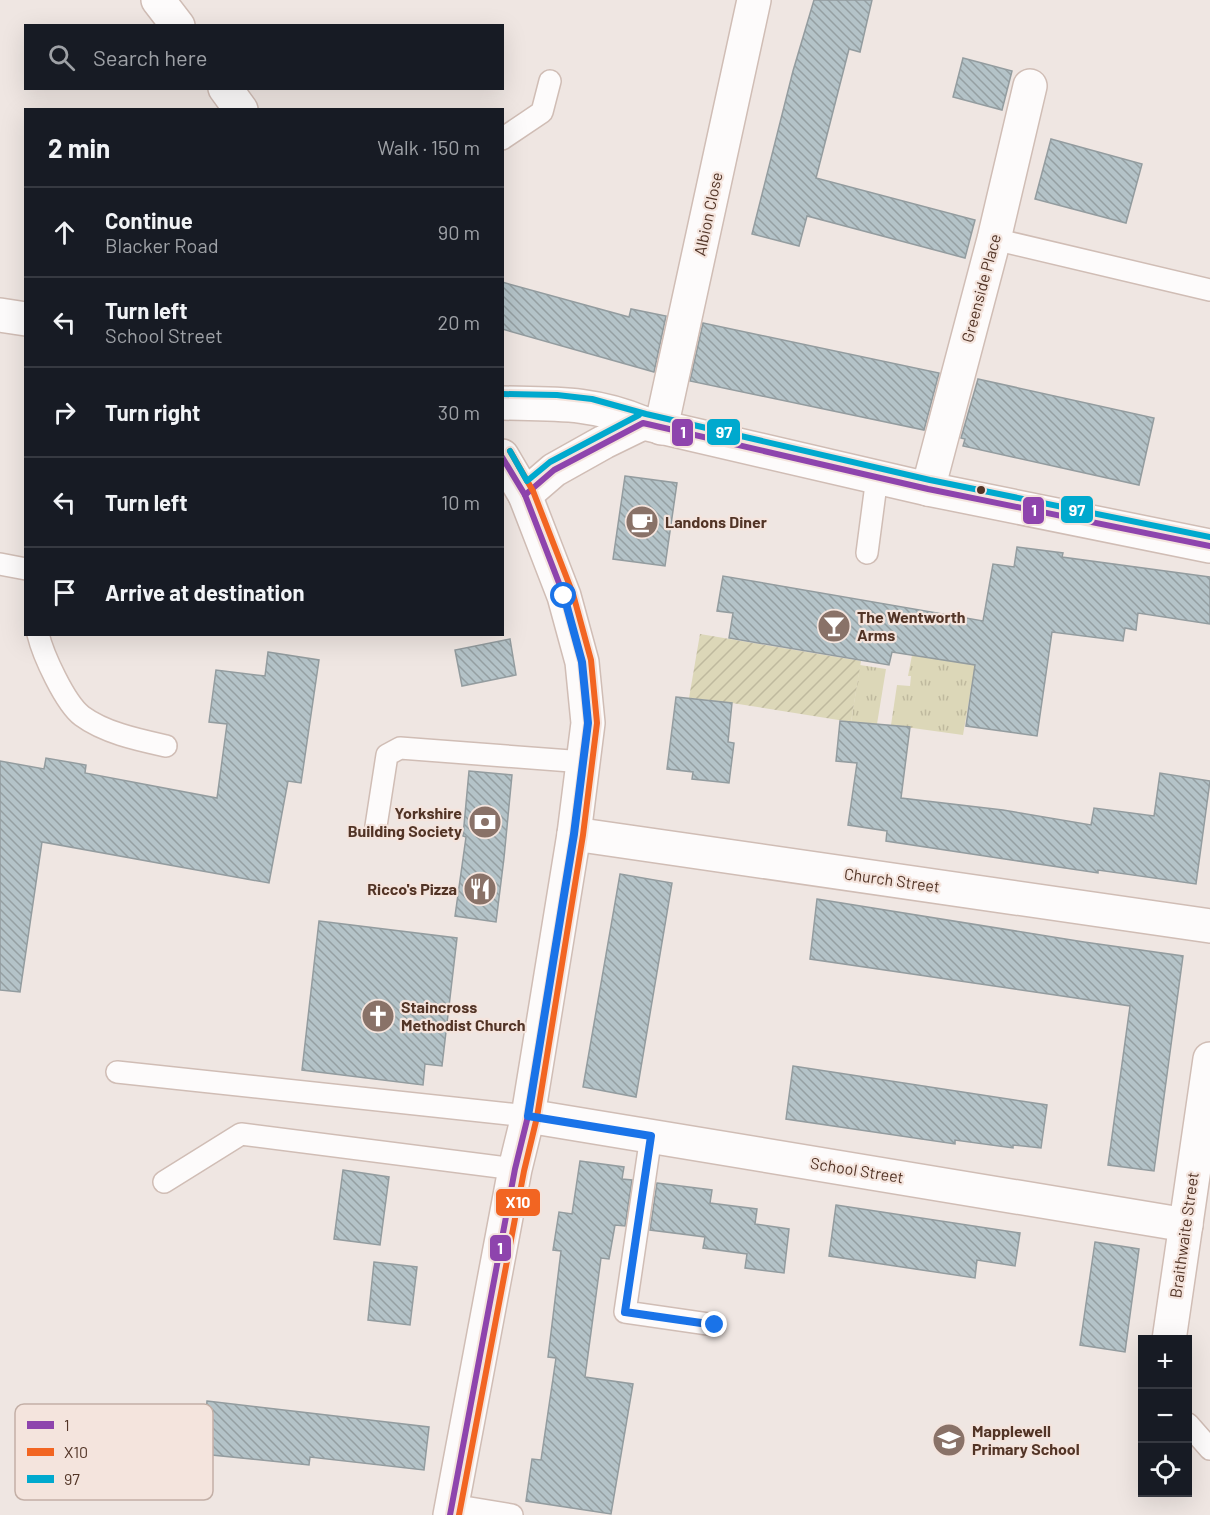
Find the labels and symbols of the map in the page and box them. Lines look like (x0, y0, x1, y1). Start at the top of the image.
street label: Albion Close (689, 170, 726, 257)
street label: Greenside Place (957, 232, 1004, 344)
line badge: 1 (671, 418, 694, 447)
line badge: 97 (706, 418, 741, 446)
text: 1 (680, 422, 686, 441)
text: 97 (716, 422, 732, 441)
unlabelled marker (975, 484, 987, 496)
line badge: 97 (1060, 495, 1094, 524)
line badge: 1 (1022, 496, 1045, 525)
text: 1 (1031, 500, 1037, 519)
text: 97 (1069, 500, 1085, 519)
cafe icon: Landons Diner (624, 504, 660, 540)
place label: Landons Diner (665, 512, 767, 531)
route start (550, 582, 576, 608)
place label: The Wentworth Arms (857, 607, 966, 644)
bar icon: The Wentworth Arms (816, 608, 852, 644)
place label: Yorkshire Building Society (348, 803, 462, 840)
bank icon: Yorkshire Building Society (467, 804, 503, 840)
street label: Church Street (843, 863, 941, 896)
restaurant icon: Ricco's Pizza (462, 871, 498, 907)
place label: Ricco's Pizza (367, 879, 457, 898)
place label: Staincross Methodist Church (401, 997, 526, 1034)
church icon: Staincross Methodist Church (360, 998, 396, 1034)
street label: School Street (809, 1153, 905, 1186)
street label: Braithwaite Street (1165, 1171, 1202, 1299)
line badge: X10 (495, 1188, 541, 1217)
text: X10 (506, 1192, 530, 1211)
line badge: 1 (489, 1234, 512, 1262)
text: 1 (497, 1238, 503, 1257)
route end (701, 1311, 727, 1337)
legend (15, 1404, 213, 1500)
text: 1 (64, 1415, 70, 1434)
place label: Mapplewell Primary School (972, 1421, 1080, 1458)
school or university icon: Mapplewell Primary School (931, 1422, 967, 1458)
text: X10 (64, 1442, 88, 1461)
text: 97 (64, 1469, 80, 1488)

